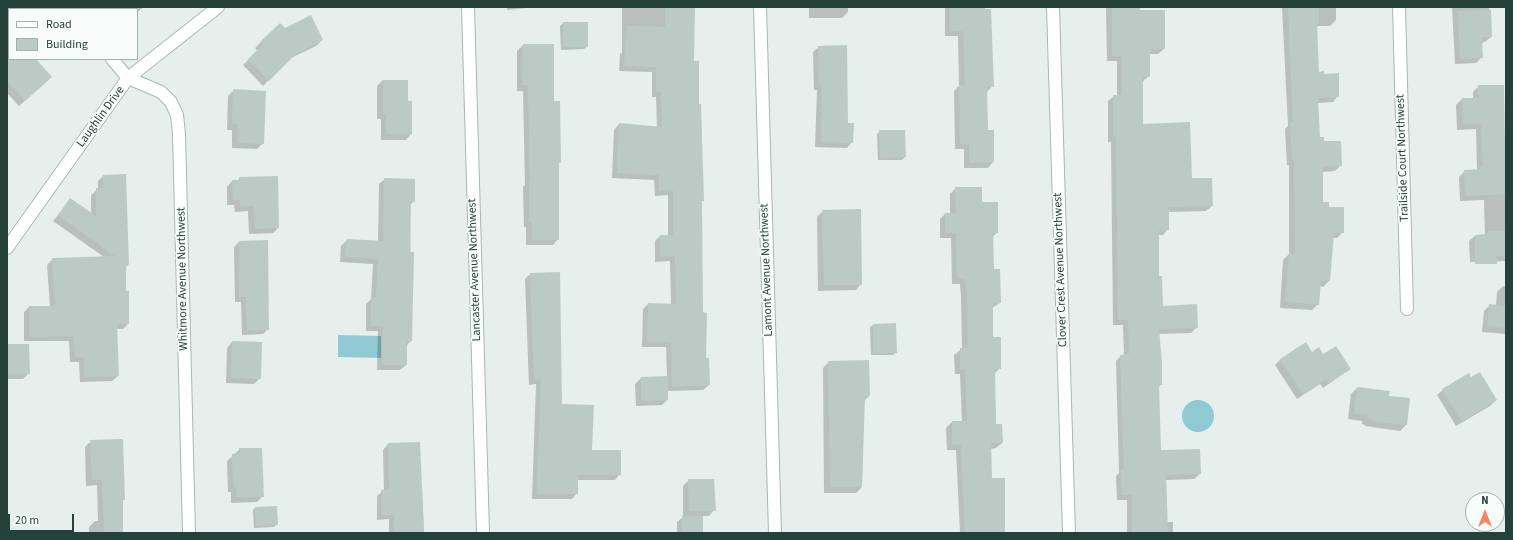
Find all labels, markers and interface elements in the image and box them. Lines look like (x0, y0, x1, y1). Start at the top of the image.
legend (8, 8, 138, 60)
text: Road (46, 16, 72, 33)
text: Building (46, 36, 88, 53)
street label: Laughlin Drive (74, 84, 128, 150)
street label: Trailside Court Northwest (1394, 94, 1412, 222)
street label: Clover Crest Avenue Northwest (1051, 193, 1071, 347)
street label: Lancaster Avenue Northwest (465, 198, 485, 342)
street label: Lamont Avenue Northwest (757, 203, 777, 337)
street label: Whitmore Avenue Northwest (175, 207, 191, 351)
north arrow (1465, 492, 1505, 532)
text: N (1481, 493, 1489, 508)
scale bar (10, 506, 76, 532)
text: 20 m (15, 512, 39, 529)

